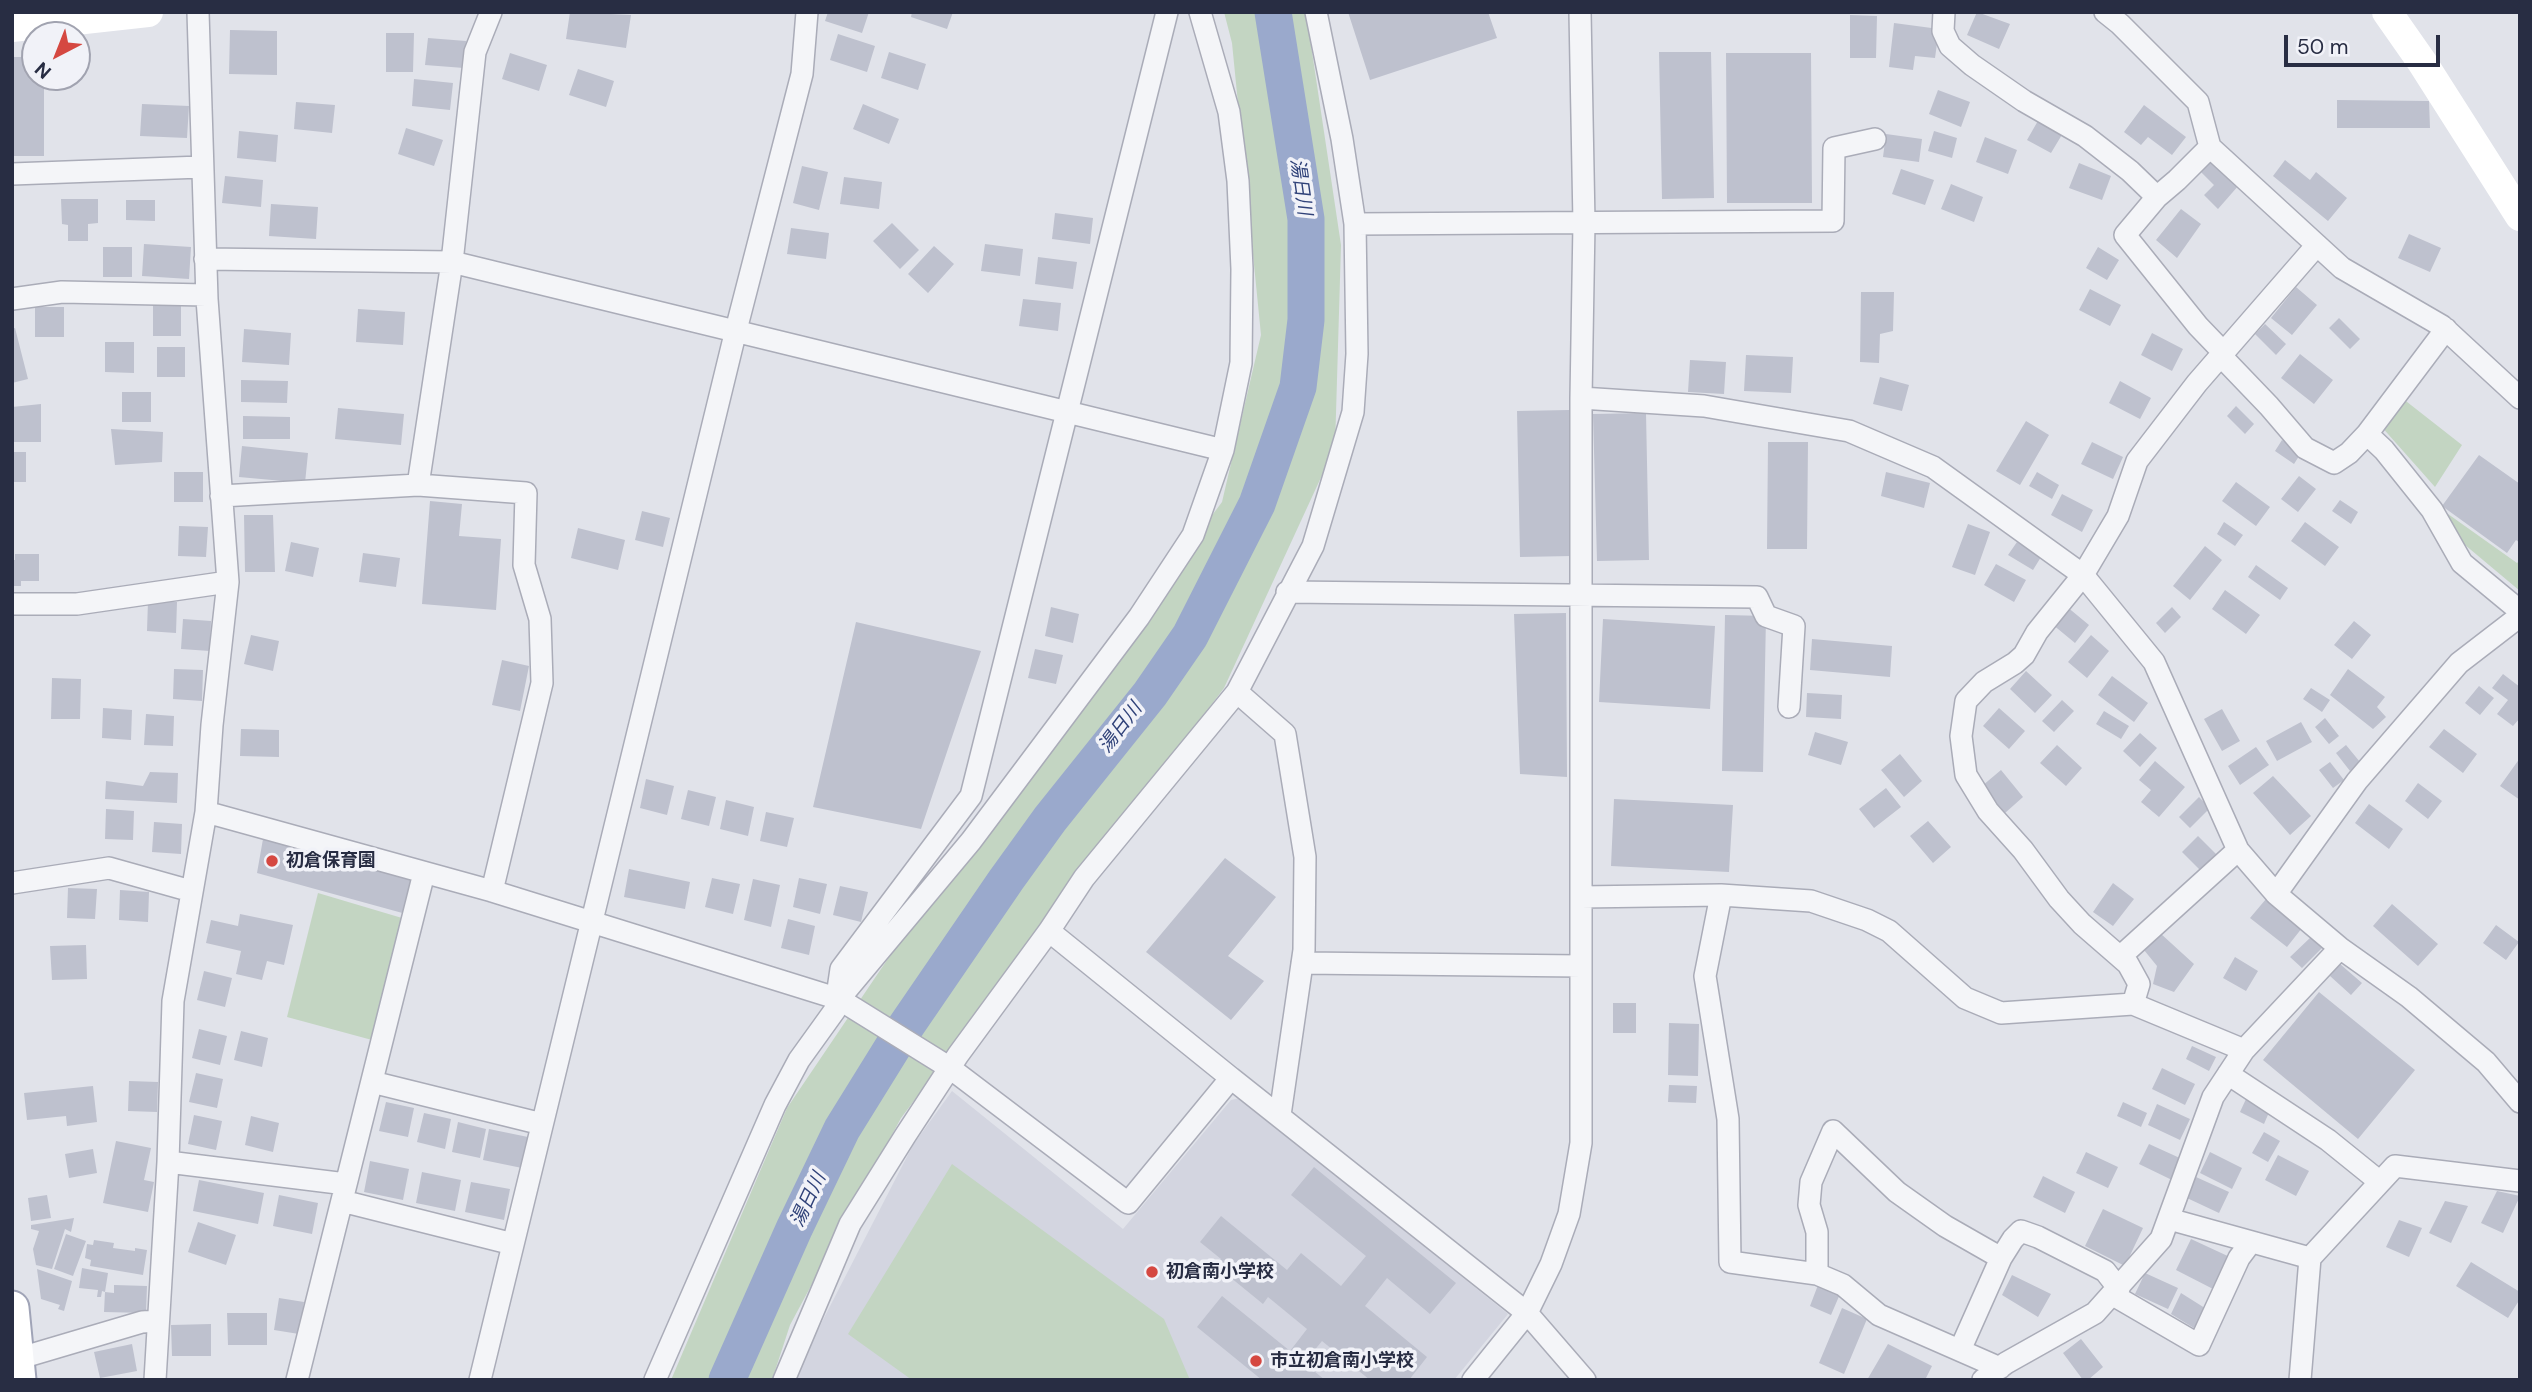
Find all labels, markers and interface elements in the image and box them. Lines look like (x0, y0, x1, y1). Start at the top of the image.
north arrow (21, 21, 91, 91)
scale bar (2287, 21, 2443, 65)
text: 50 m (2297, 33, 2348, 61)
text: N (29, 57, 56, 84)
water label: 湯日川 (1285, 157, 1315, 217)
water label: 湯日川 (1095, 698, 1147, 758)
place label: 初倉保育園 (286, 850, 376, 872)
marker: 初倉保育園 (264, 853, 280, 869)
water label: 湯日川 (787, 1169, 831, 1231)
place label: 初倉南小学校 (1166, 1261, 1274, 1283)
marker: 初倉南小学校 (1144, 1264, 1160, 1280)
place label: 市立初倉南小学校 (1270, 1350, 1414, 1372)
marker: 市立初倉南小学校 (1248, 1353, 1264, 1369)

